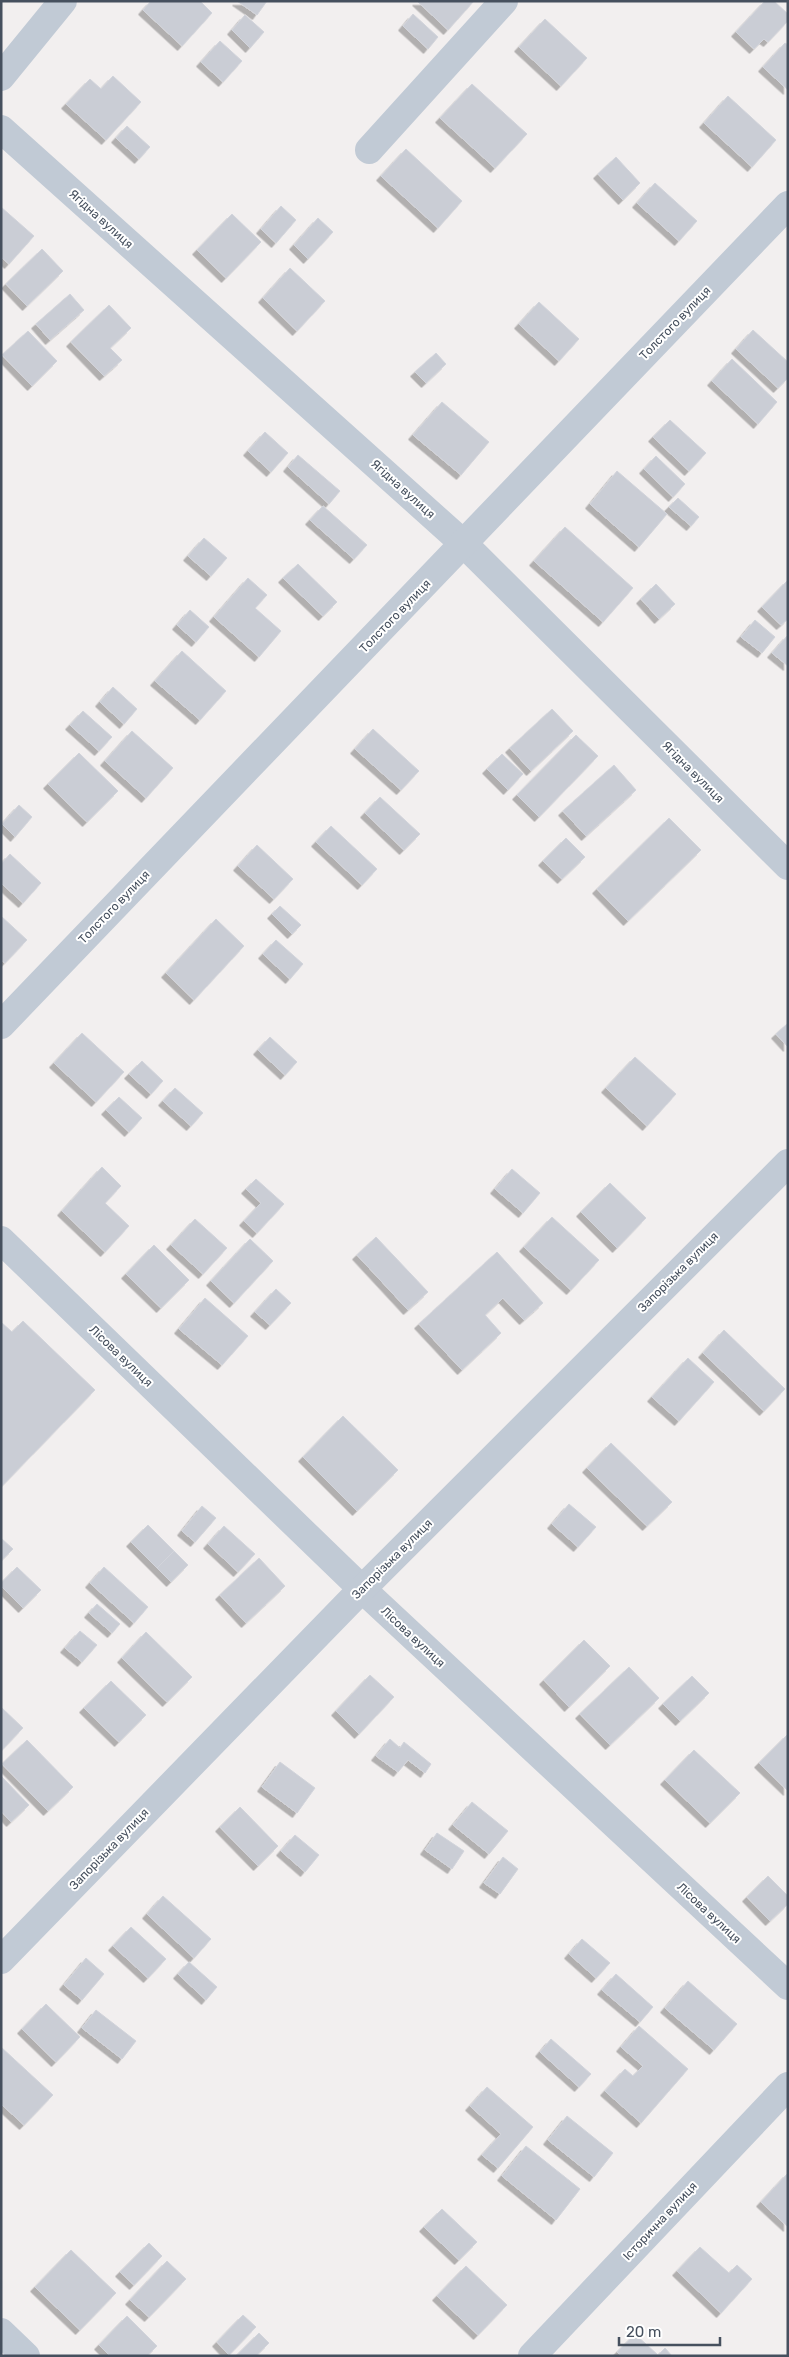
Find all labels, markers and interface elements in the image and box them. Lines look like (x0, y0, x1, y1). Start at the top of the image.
street label: Ягідна вулиця (66, 187, 136, 251)
street label: Толстого вулиця (636, 283, 714, 363)
street label: Ягідна вулиця (368, 457, 438, 521)
street label: Толстого вулиця (356, 576, 434, 656)
street label: Ягідна вулиця (659, 738, 727, 806)
street label: Толстого вулиця (75, 867, 153, 947)
street label: Запорізька вулиця (635, 1229, 721, 1315)
street label: Лісова вулиця (87, 1322, 155, 1390)
street label: Запорізька вулиця (349, 1516, 435, 1602)
street label: Лісова вулиця (378, 1604, 448, 1670)
street label: Запорізька вулиця (67, 1805, 151, 1893)
street label: Лісова вулиця (674, 1880, 744, 1946)
street label: Історична вулиця (620, 2179, 700, 2263)
scale bar (619, 2314, 720, 2346)
text: 20 m (626, 2323, 661, 2341)

